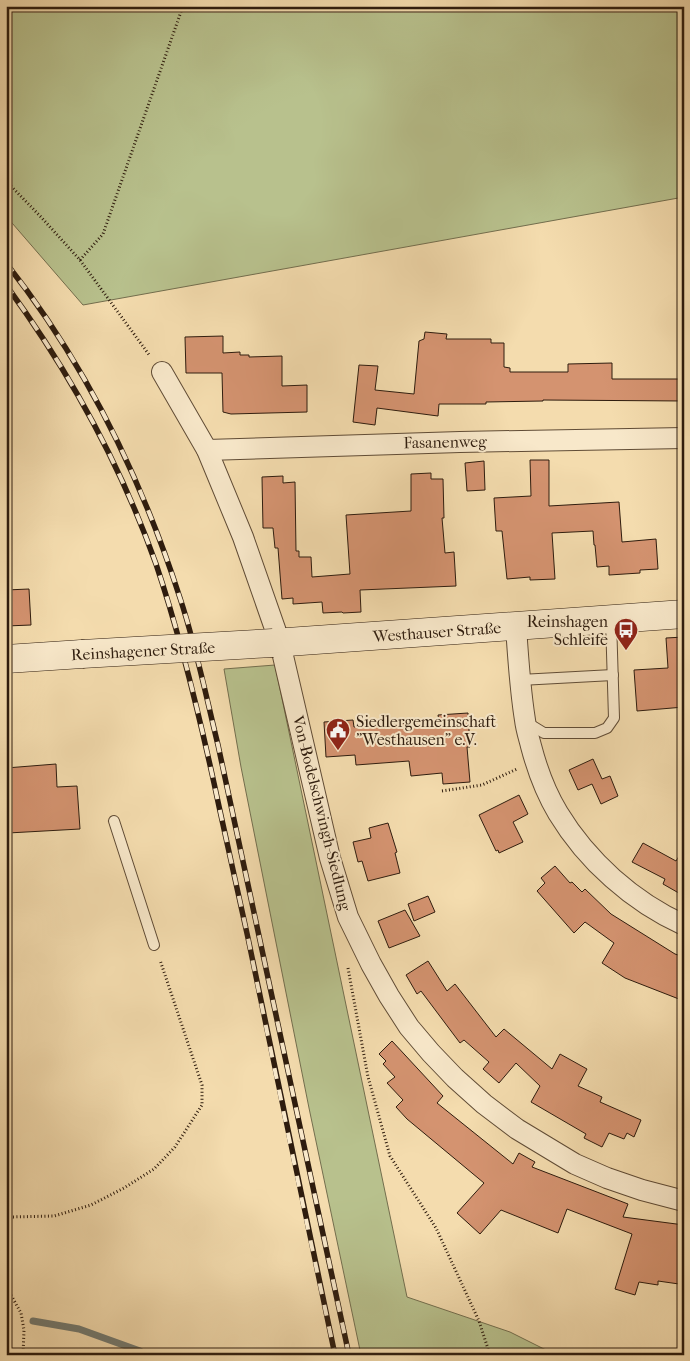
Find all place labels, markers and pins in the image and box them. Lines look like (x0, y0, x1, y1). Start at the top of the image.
place label: Reinshagen Schleife (527, 612, 609, 649)
bus stop icon: Reinshagen Schleife (613, 617, 639, 651)
place label: Siedlergemeinschaft "Westhausen" e.V. (356, 712, 497, 749)
public building icon: Siedlergemeinschaft "Westhausen" e.V. (325, 717, 351, 751)

